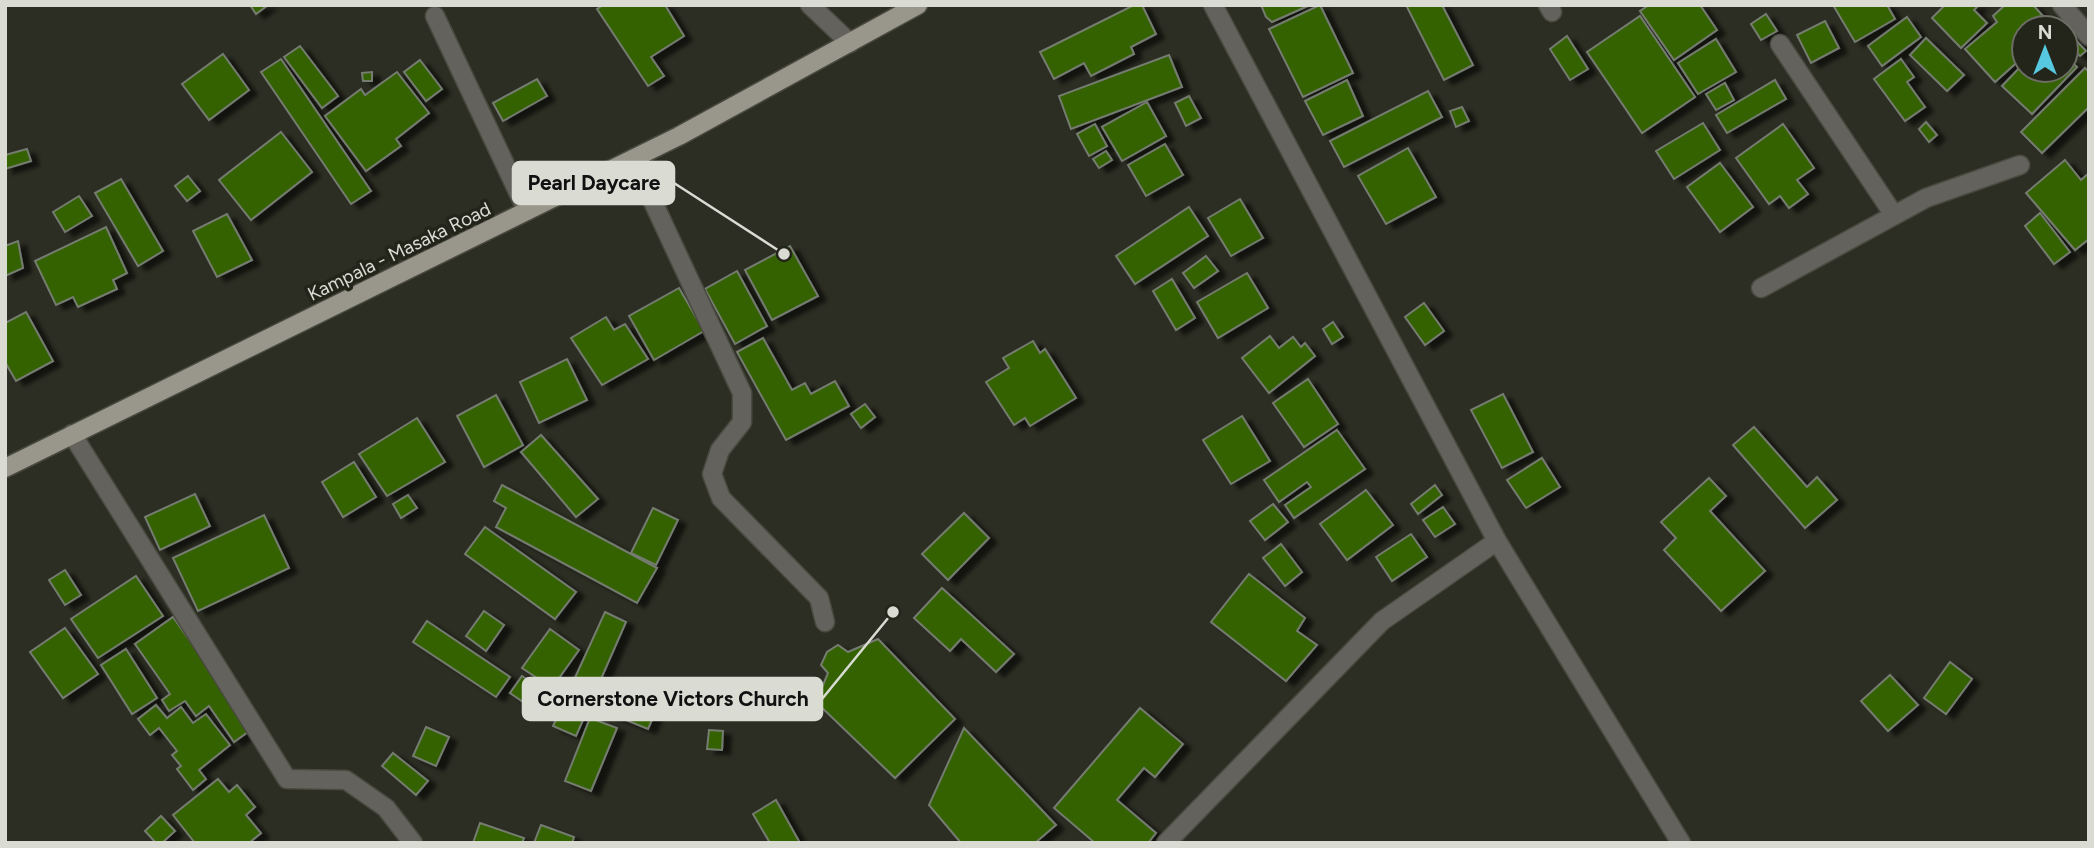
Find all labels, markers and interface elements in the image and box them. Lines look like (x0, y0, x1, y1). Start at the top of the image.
north arrow (2010, 14, 2080, 84)
text: N (2038, 21, 2052, 44)
callout: Pearl Daycare (513, 162, 674, 204)
text: Pearl Daycare (527, 170, 661, 195)
street label: Kampala - Masaka Road (304, 197, 495, 306)
callout: Cornerstone Victors Church (523, 678, 822, 720)
text: Cornerstone Victors Church (537, 686, 809, 711)

